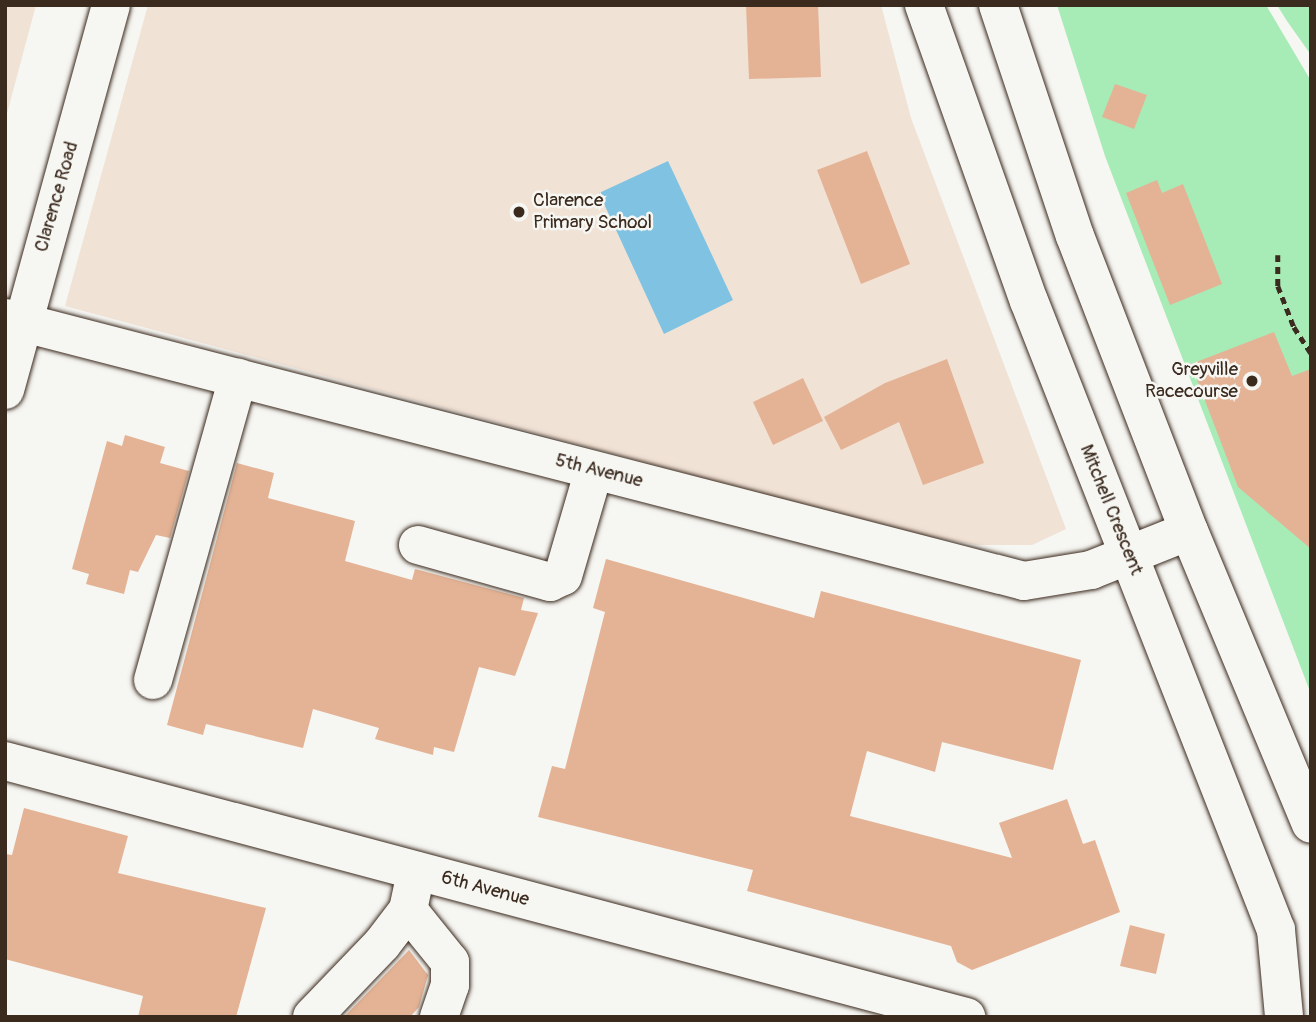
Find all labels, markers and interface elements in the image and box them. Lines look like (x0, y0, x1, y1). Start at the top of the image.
street label: Clarence Road (30, 139, 84, 255)
place label: Clarence Primary School (533, 190, 652, 234)
marker: Clarence Primary School (511, 204, 527, 220)
place label: Greyville Racecourse (1145, 359, 1238, 403)
marker: Greyville Racecourse (1244, 373, 1260, 389)
street label: Mitchell Crescent (1074, 441, 1148, 579)
street label: 5th Avenue (553, 449, 645, 493)
street label: 6th Avenue (439, 866, 531, 912)

